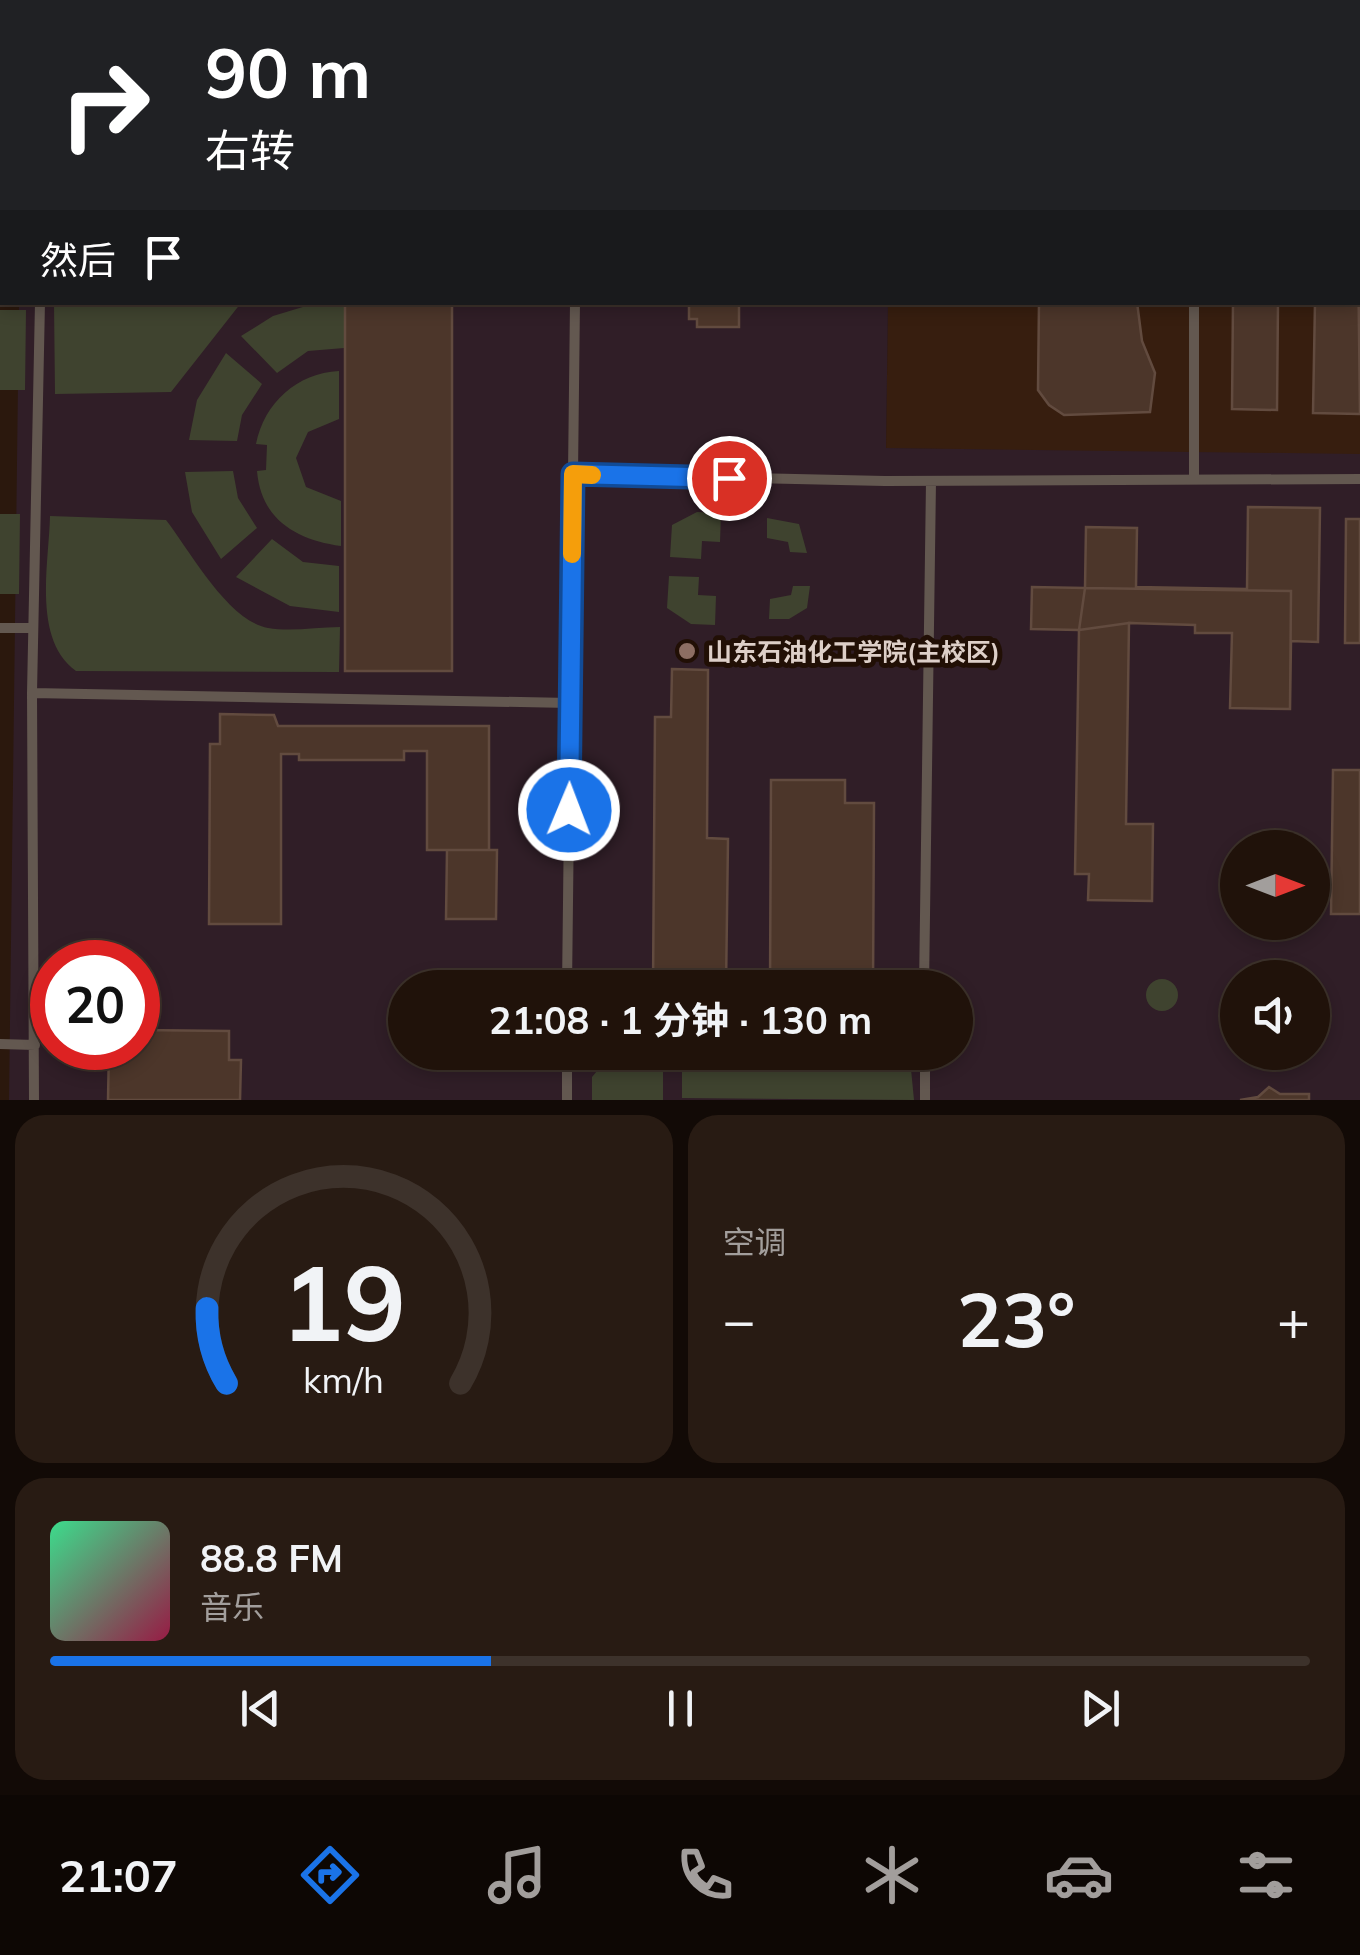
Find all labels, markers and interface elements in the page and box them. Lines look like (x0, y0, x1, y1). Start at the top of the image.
text: 90 m (205, 28, 371, 116)
icon: right (40, 40, 170, 170)
text: 右转 (205, 122, 295, 178)
icon: arrive (136, 230, 191, 285)
text: 然后 (40, 236, 116, 284)
pin (687, 436, 772, 521)
icon: arrive (702, 451, 757, 506)
place label: 山东石油化工学院(主校区) (707, 636, 1000, 667)
marker: 山东石油化工学院(主校区) (676, 640, 698, 662)
position arrow (517, 758, 621, 862)
north arrow (1220, 830, 1330, 940)
map controls (1220, 830, 1330, 1070)
speed limit sign: 20 (30, 940, 160, 1070)
button: sound (1220, 960, 1330, 1070)
text: 21:08 · 1 分钟 · 130 m (489, 996, 872, 1044)
text: 空调 (723, 1222, 787, 1262)
text: 19 (281, 1236, 406, 1367)
text: 23° (957, 1272, 1075, 1366)
text: − (723, 1285, 756, 1354)
text: + (1277, 1285, 1310, 1354)
text: km/h (303, 1357, 384, 1402)
text: 88.8 FM (200, 1534, 343, 1582)
text: 音乐 (200, 1587, 264, 1627)
icon: previous (233, 1681, 288, 1736)
icon: pause (653, 1681, 708, 1736)
icon: next (1073, 1681, 1128, 1736)
icon: directions (295, 1840, 365, 1910)
icon: music (482, 1840, 552, 1910)
icon: phone (670, 1840, 740, 1910)
icon: climate (857, 1840, 927, 1910)
icon: car (1044, 1840, 1114, 1910)
icon: filters (1231, 1840, 1301, 1910)
text: 21:07 (59, 1847, 178, 1903)

